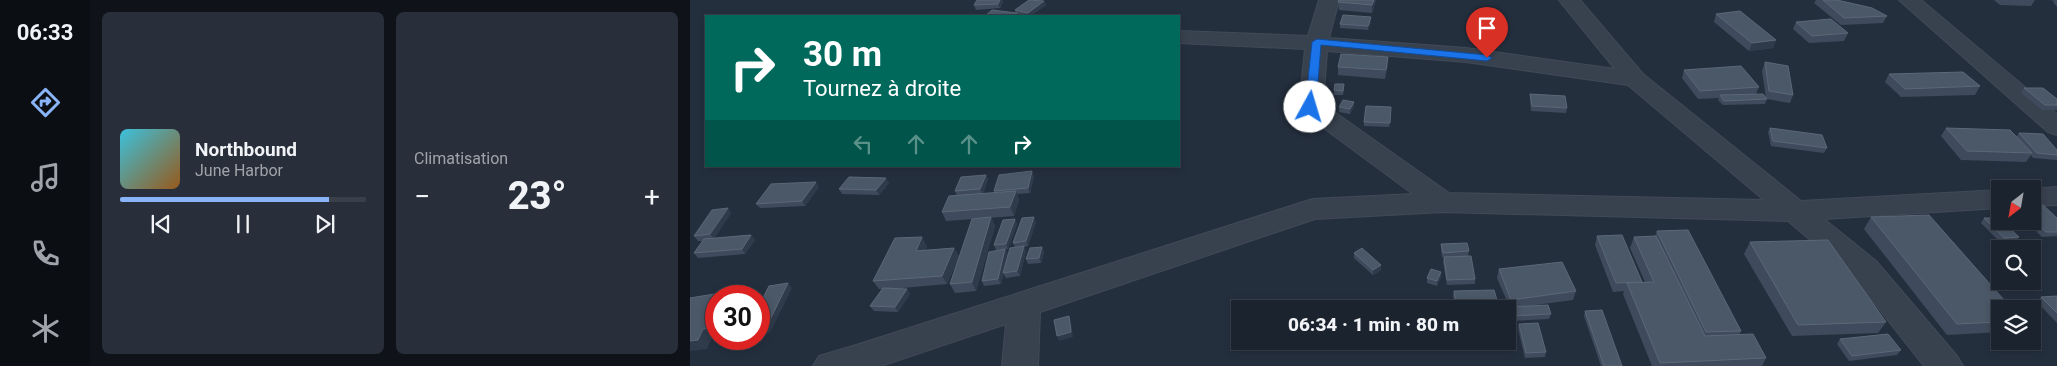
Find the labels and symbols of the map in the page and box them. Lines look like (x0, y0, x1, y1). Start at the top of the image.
pin (1466, 7, 1508, 58)
position arrow (1283, 80, 1335, 132)
north arrow (1991, 180, 2041, 230)
speed limit sign: 30 (705, 285, 770, 350)

